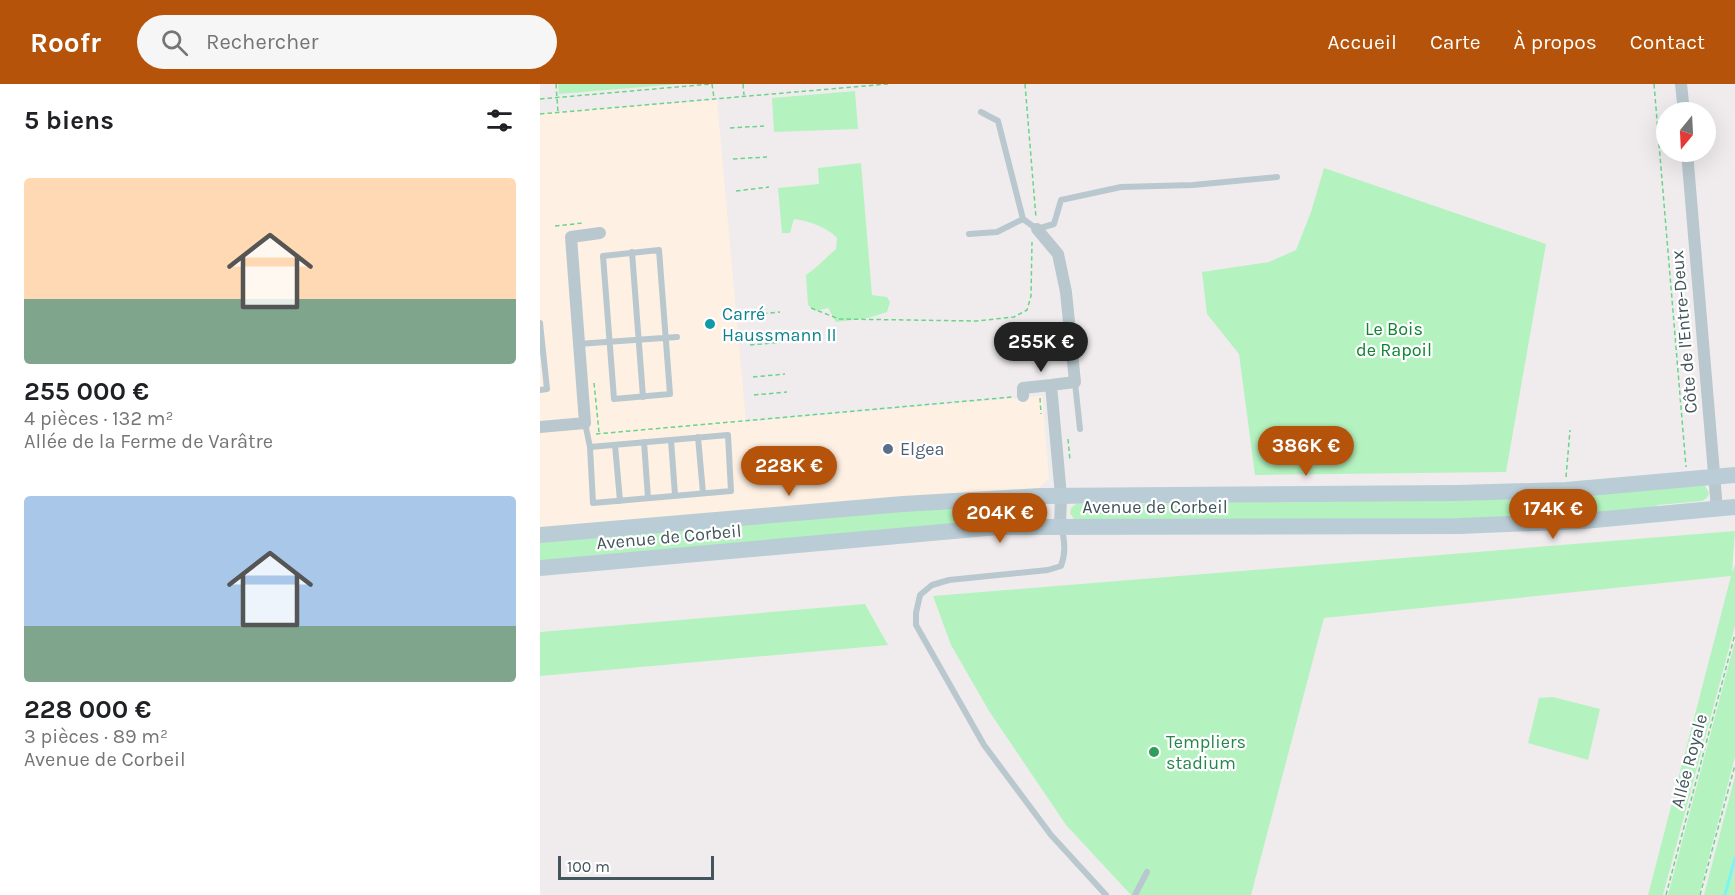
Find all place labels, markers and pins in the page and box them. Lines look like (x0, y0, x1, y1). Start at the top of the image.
place label: Carré Haussmann II (722, 303, 837, 346)
marker: Carré Haussmann II (703, 317, 717, 331)
pin: 255K € (992, 322, 1090, 373)
pin: 386K € (1257, 426, 1355, 477)
place label: Elgea (900, 438, 944, 460)
marker: Elgea (881, 442, 895, 456)
pin: 228K € (740, 446, 838, 497)
pin: 174K € (1504, 489, 1602, 540)
pin: 204K € (951, 493, 1049, 544)
place label: Templiers stadium (1166, 731, 1246, 774)
marker: Templiers stadium (1147, 745, 1161, 759)

